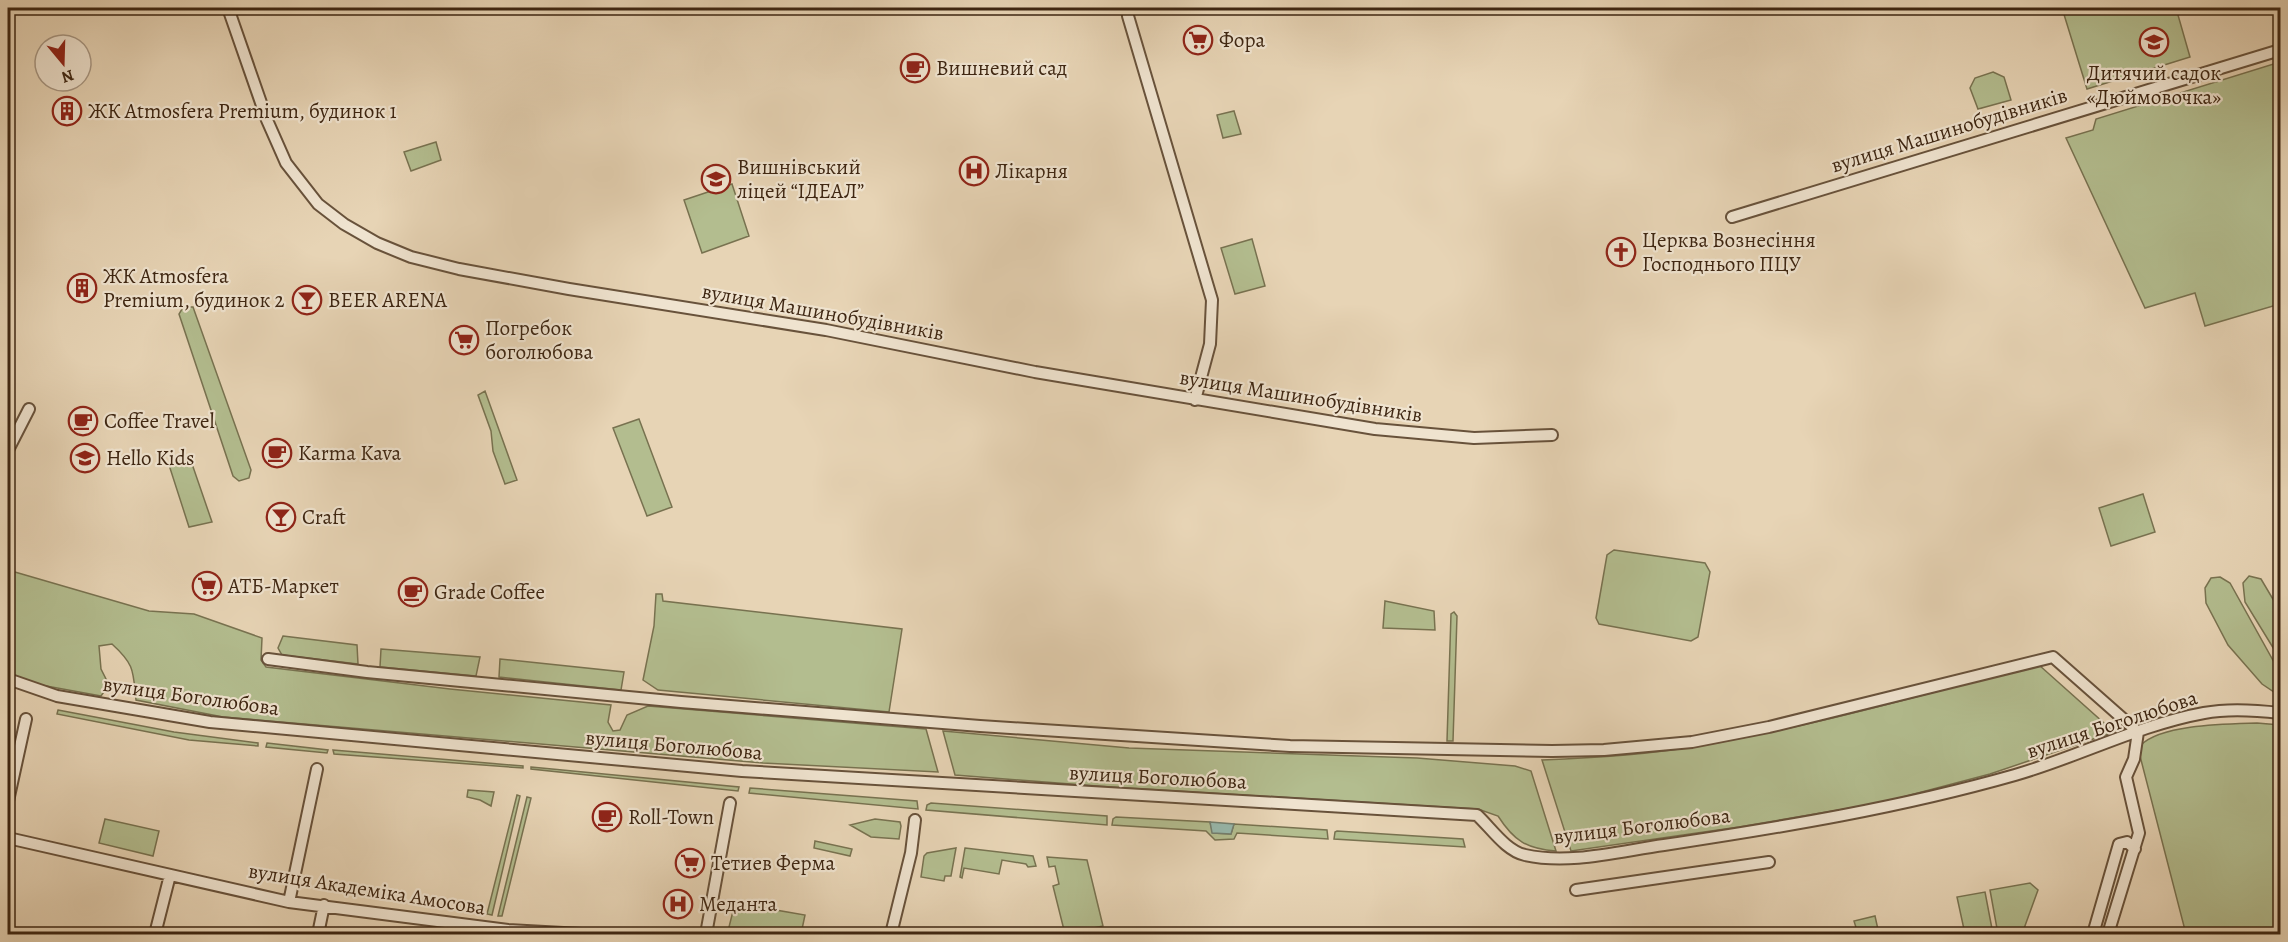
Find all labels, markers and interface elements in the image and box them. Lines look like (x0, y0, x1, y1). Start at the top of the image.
supermarket icon: Фора (1182, 24, 1214, 56)
place label: Фора (1219, 26, 1265, 54)
school or university icon: Дитячий садок «Дюймовочка» (2138, 26, 2170, 58)
north arrow (33, 33, 93, 93)
cafe icon: Вишневий сад (899, 52, 931, 84)
place label: Вишневий сад (936, 54, 1067, 82)
place label: Дитячий садок «Дюймовочка» (2087, 59, 2221, 111)
text: N (58, 64, 77, 89)
street label: вулиця Машинобудівників (1828, 81, 2071, 179)
building icon: ЖК Atmosfera Premium, будинок 1 (51, 95, 83, 127)
place label: ЖК Atmosfera Premium, будинок 1 (88, 97, 397, 125)
place label: Вишнівський ліцей “ІДЕАЛ” (737, 153, 864, 205)
hospital icon: Лікарня (958, 155, 990, 187)
place label: Лікарня (995, 157, 1068, 185)
school or university icon: Вишнівський ліцей “ІДЕАЛ” (700, 163, 732, 195)
place label: Церква Вознесіння Господнього ПЦУ (1642, 226, 1816, 278)
church icon: Церква Вознесіння Господнього ПЦУ (1605, 236, 1637, 268)
place label: ЖК Atmosfera Premium, будинок 2 (103, 262, 284, 314)
building icon: ЖК Atmosfera Premium, будинок 2 (66, 272, 98, 304)
street label: вулиця Машинобудівників (700, 277, 946, 347)
bar icon: BEER ARENA (291, 284, 323, 316)
place label: BEER ARENA (328, 286, 448, 314)
place label: Погребок боголюбова (485, 314, 593, 366)
supermarket icon: Погребок боголюбова (448, 324, 480, 356)
street label: вулиця Машинобудівників (1178, 363, 1424, 429)
cafe icon: Coffee Travel (67, 405, 99, 437)
place label: Coffee Travel (104, 407, 215, 435)
cafe icon: Karma Kava (261, 437, 293, 469)
place label: Karma Kava (298, 439, 402, 467)
school or university icon: Hello Kids (69, 442, 101, 474)
place label: Hello Kids (106, 444, 195, 472)
bar icon: Craft (265, 501, 297, 533)
place label: Craft (302, 503, 346, 531)
supermarket icon: АТБ-Маркет (191, 570, 223, 602)
place label: АТБ-Маркет (227, 572, 339, 600)
cafe icon: Grade Coffee (397, 576, 429, 608)
place label: Grade Coffee (434, 578, 545, 606)
street label: вулиця Боголюбова (101, 670, 281, 722)
street label: вулиця Боголюбова (2023, 683, 2201, 765)
street label: вулиця Боголюбова (584, 723, 764, 767)
street label: вулиця Боголюбова (1068, 758, 1248, 796)
cafe icon: Roll-Town (591, 801, 623, 833)
street label: вулиця Боголюбова (1552, 801, 1732, 851)
place label: Roll-Town (628, 803, 714, 831)
supermarket icon: Тетиев Ферма (674, 847, 706, 879)
place label: Тетиев Ферма (711, 849, 836, 877)
street label: вулиця Академіка Амосова (246, 856, 488, 922)
hospital icon: Меданта (662, 888, 694, 920)
place label: Меданта (699, 890, 777, 918)

